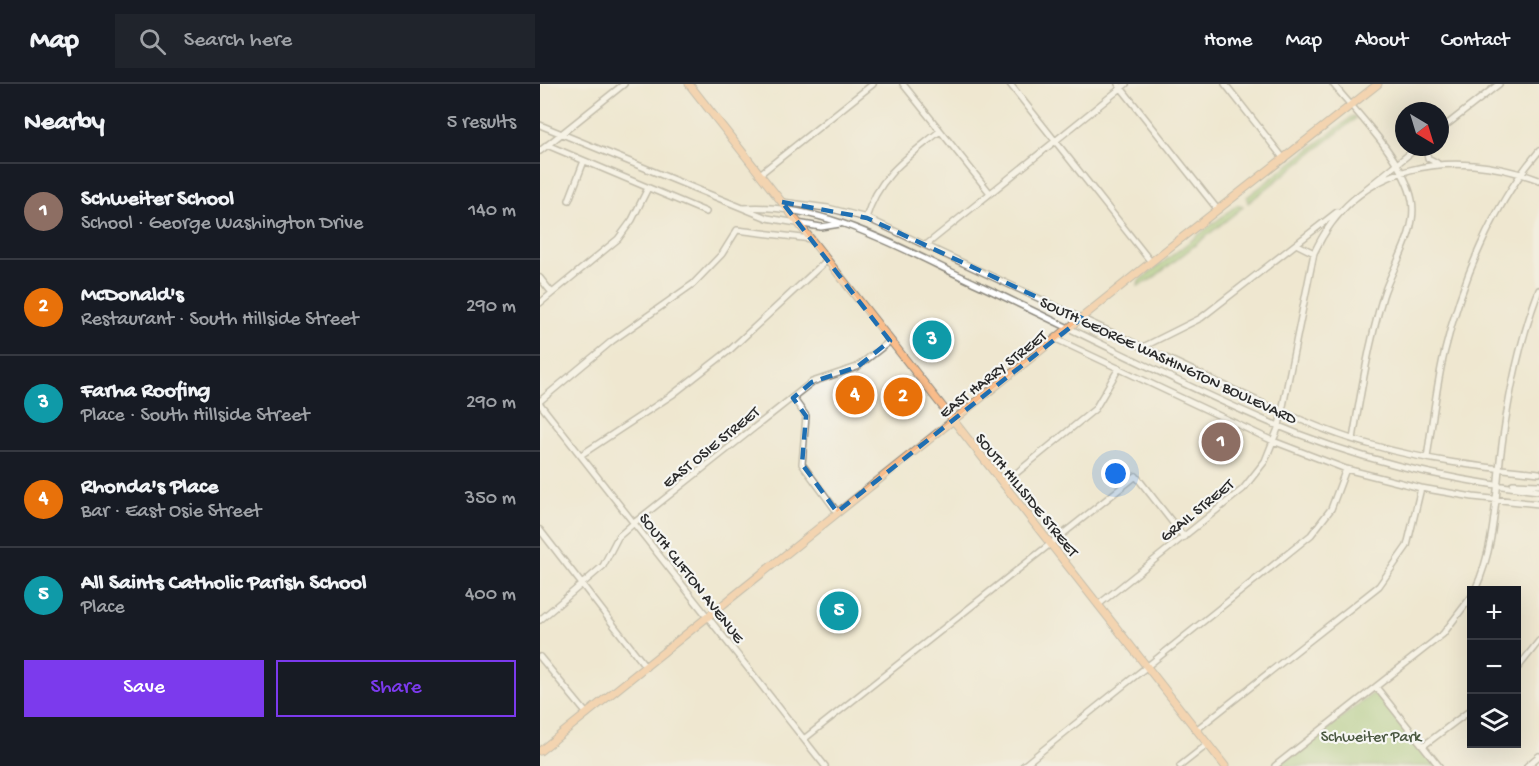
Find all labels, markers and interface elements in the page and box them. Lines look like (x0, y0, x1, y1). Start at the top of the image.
search box (115, 14, 535, 68)
text: Map (30, 25, 79, 58)
icon: search (136, 25, 169, 58)
text: Search here (184, 28, 292, 54)
text: Home (1204, 29, 1252, 54)
text: Map (1285, 29, 1322, 54)
text: About (1355, 29, 1408, 54)
text: Contact (1441, 29, 1509, 54)
north arrow (1395, 102, 1449, 156)
text: Nearby (24, 108, 105, 139)
text: 5 results (447, 112, 516, 135)
text: Schweiter School (81, 187, 234, 213)
text: 1 (39, 200, 48, 223)
text: 140 m (468, 200, 516, 223)
text: School · George Washington Drive (81, 213, 363, 236)
text: McDonald's (81, 283, 184, 309)
street label: SOUTH GEORGE WASHINGTON BOULEVARD (1036, 294, 1300, 430)
text: 2 (39, 296, 48, 319)
text: 290 m (466, 296, 516, 319)
text: Restaurant · South Hillside Street (81, 309, 358, 332)
pin: 3 (912, 318, 952, 362)
street label: EAST HARRY STREET (937, 327, 1052, 424)
pin: 4 (836, 372, 874, 418)
pin: 2 (884, 374, 922, 420)
text: Farha Roofing (81, 379, 210, 405)
text: 3 (38, 392, 49, 415)
text: 290 m (466, 392, 516, 415)
street label: EAST OSIE STREET (660, 403, 765, 494)
text: Place · South Hillside Street (81, 405, 309, 428)
pin: 1 (1202, 420, 1240, 464)
street label: SOUTH HILLSIDE STREET (970, 431, 1082, 563)
your location (1101, 459, 1130, 488)
text: Rhonda's Place (81, 475, 218, 501)
street label: GRAIL STREET (1157, 476, 1240, 547)
text: 4 (39, 488, 48, 511)
text: 350 m (465, 488, 516, 511)
text: Bar · East Osie Street (81, 501, 261, 524)
street label: SOUTH CLIFTON AVENUE (634, 510, 748, 649)
text: All Saints Catholic Parish School (81, 571, 367, 597)
text: 5 (38, 584, 49, 607)
text: 400 m (465, 584, 516, 607)
map controls (1467, 586, 1521, 748)
button: + (1467, 586, 1521, 640)
pin: 5 (820, 588, 858, 634)
text: Place (81, 597, 125, 620)
button: − (1467, 640, 1521, 694)
button: Save (24, 660, 264, 717)
button: Share (276, 660, 516, 717)
button: layers (1467, 694, 1521, 748)
park label: Schweiter Park (1321, 729, 1423, 748)

